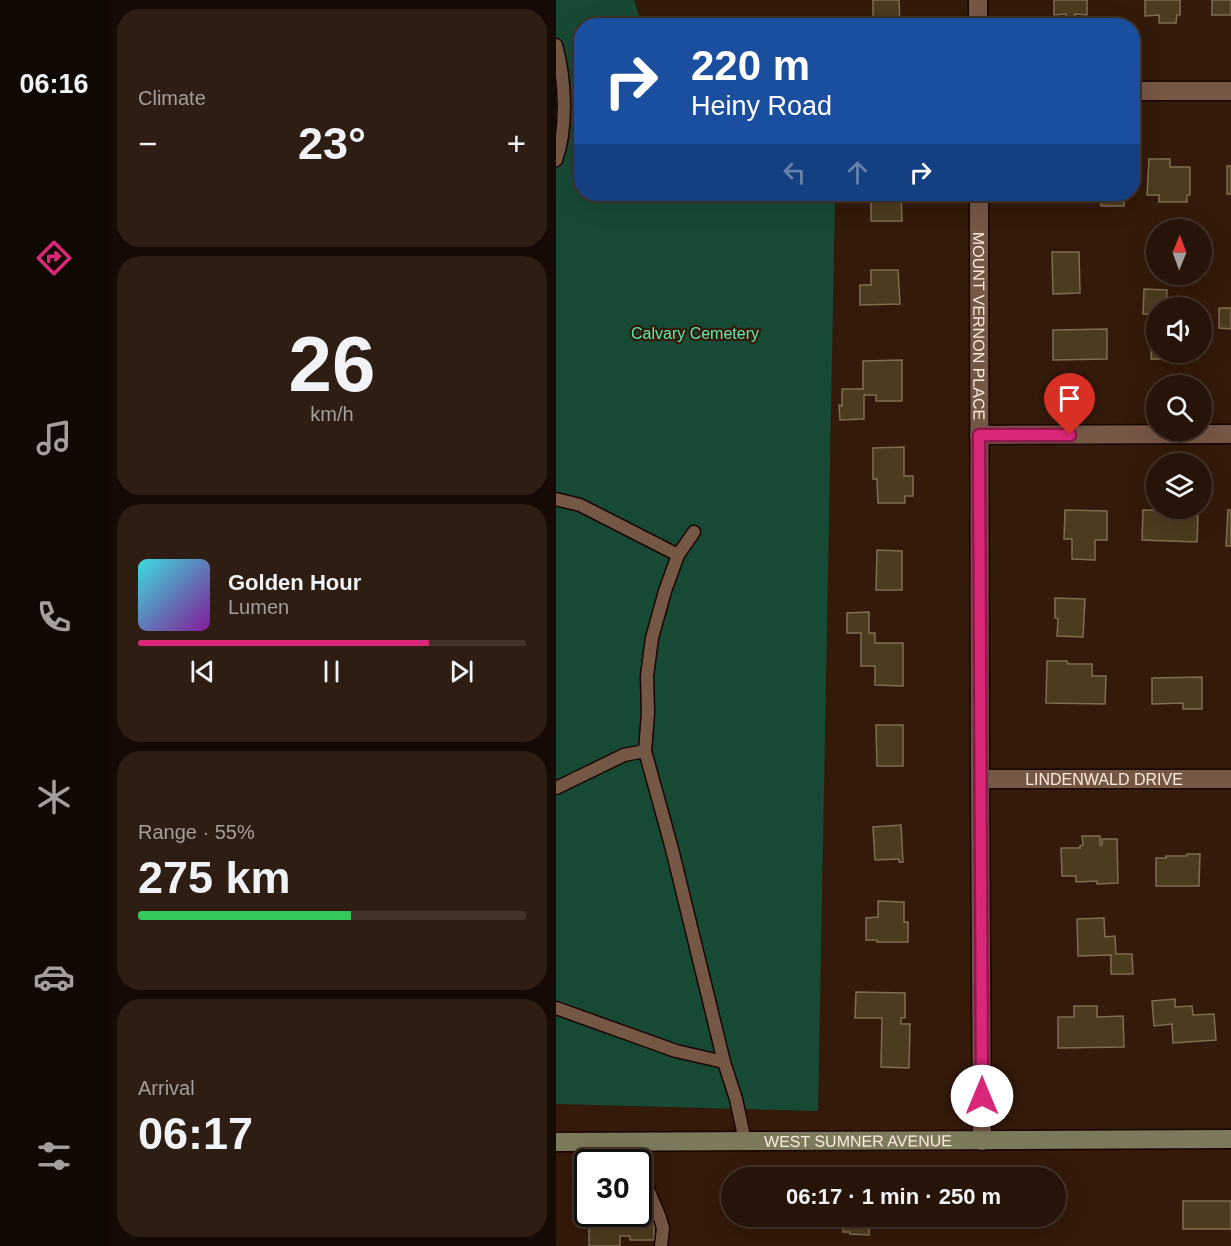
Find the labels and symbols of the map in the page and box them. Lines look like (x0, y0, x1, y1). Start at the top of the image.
north arrow (1146, 219, 1212, 285)
street label: MOUNT VERNON PLACE (970, 232, 987, 420)
park label: Calvary Cemetery (631, 325, 759, 342)
pin (1044, 373, 1095, 435)
street label: LINDENWALD DRIVE (1025, 771, 1183, 788)
position arrow (950, 1064, 1014, 1128)
street label: WEST SUMNER AVENUE (764, 1132, 952, 1150)
speed limit sign: 30 (574, 1149, 652, 1227)

